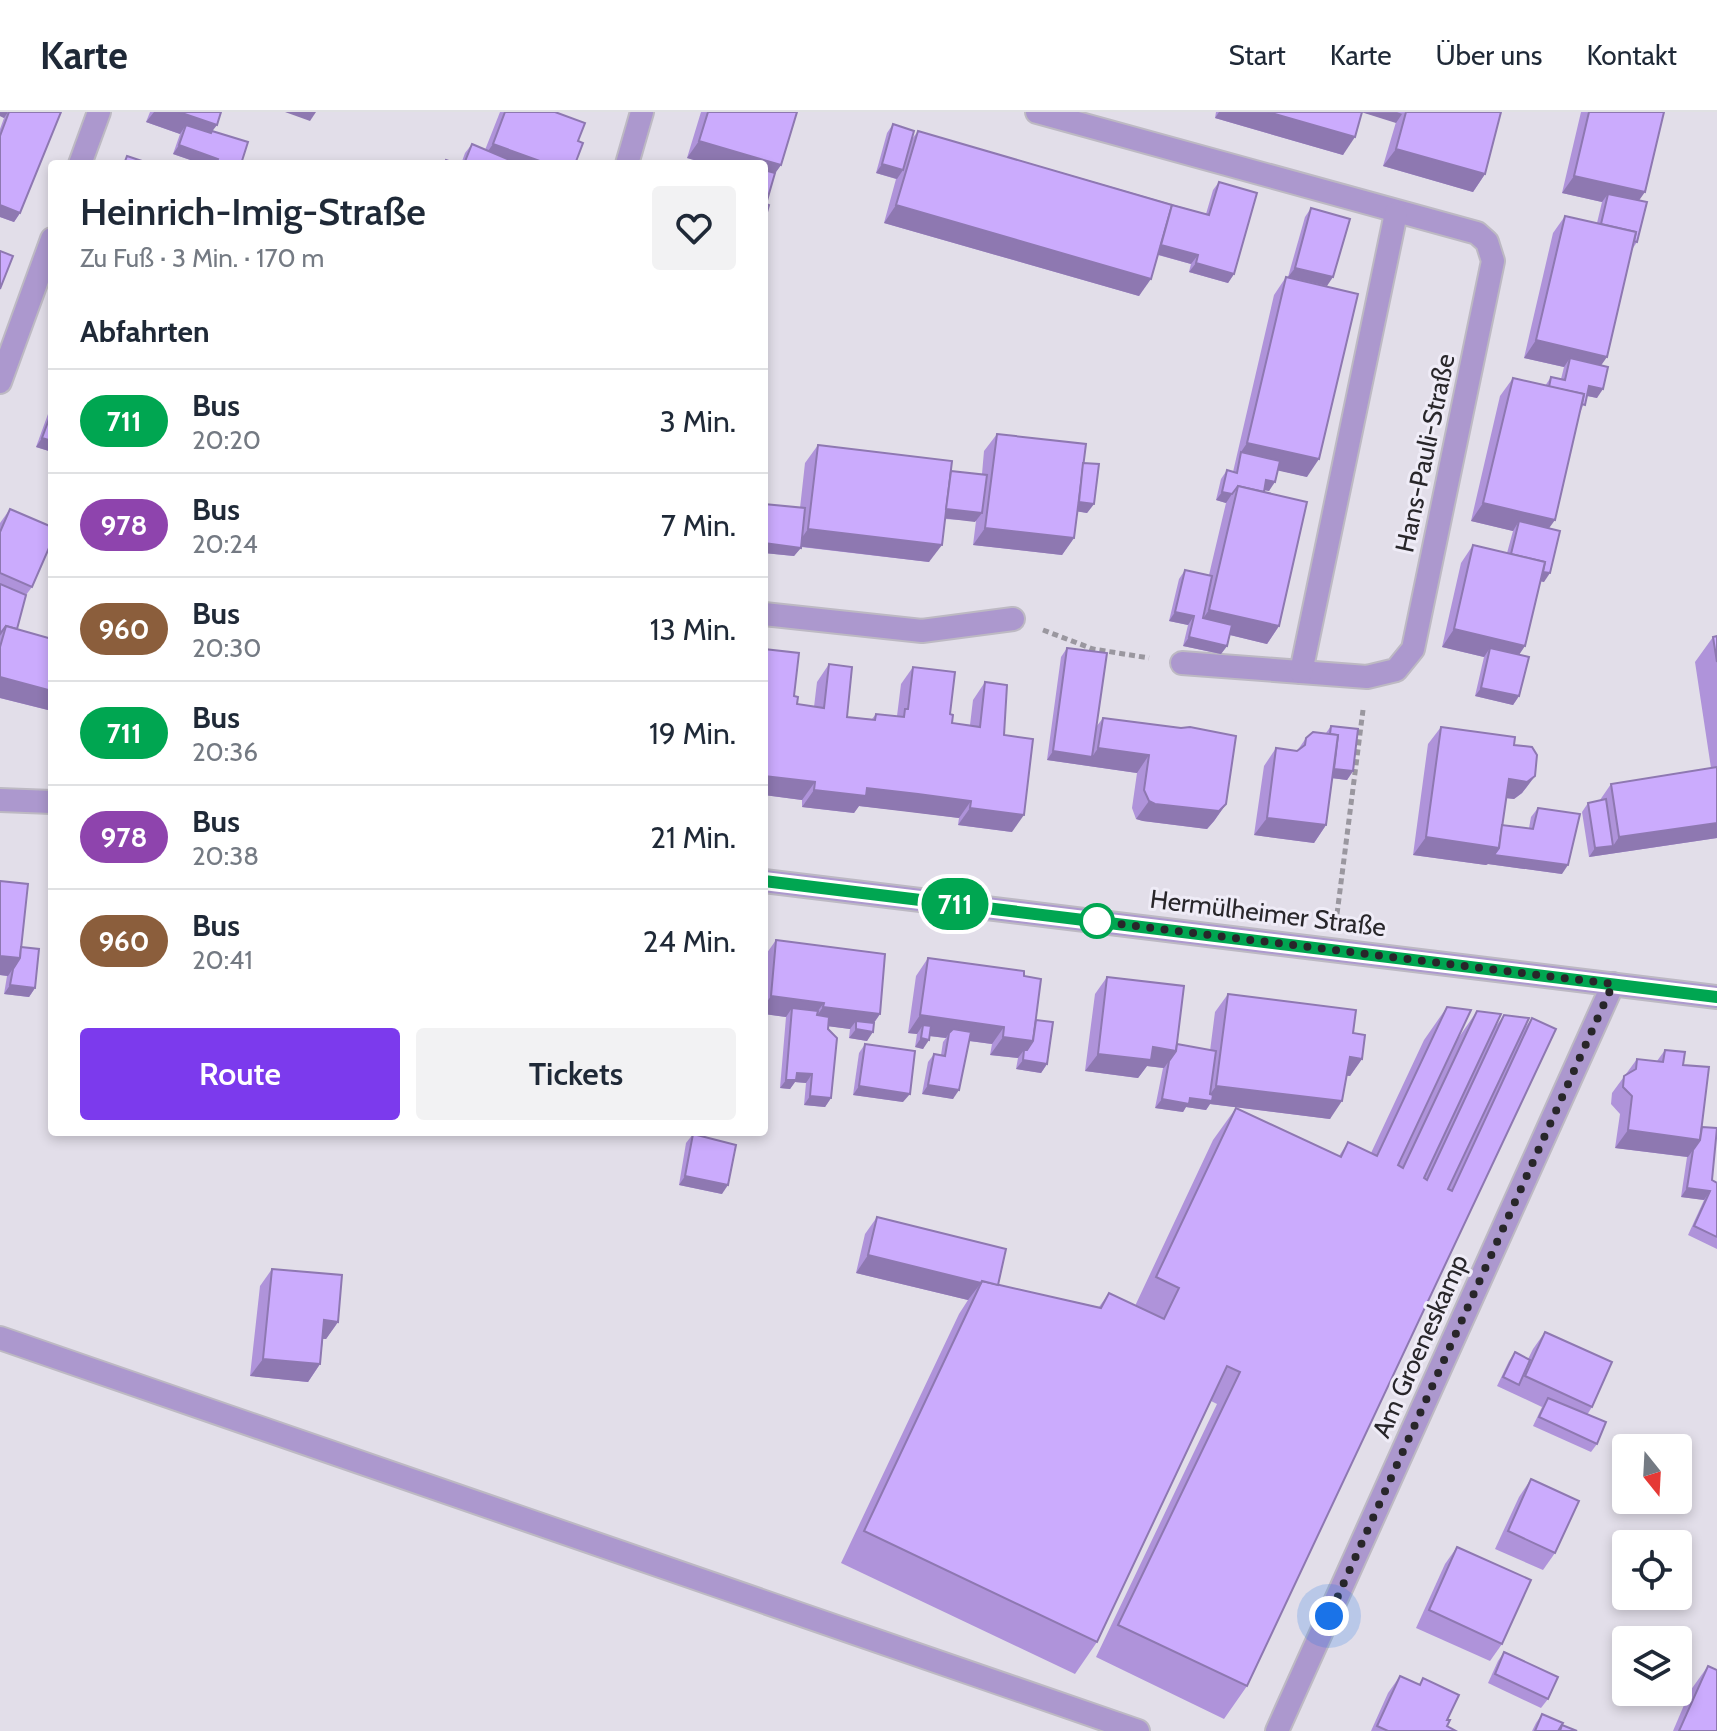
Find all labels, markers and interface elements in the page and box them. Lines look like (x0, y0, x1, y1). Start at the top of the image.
text: Karte (40, 32, 128, 79)
text: Start (1229, 38, 1286, 72)
text: Karte (1330, 38, 1392, 72)
text: Über uns (1436, 38, 1542, 72)
text: Kontakt (1586, 38, 1677, 72)
button: heart (652, 186, 736, 270)
text: Heinrich-Imig-Straße (80, 188, 426, 235)
text: Zu Fuß · 3 Min. · 170 m (80, 242, 324, 274)
text: Abfahrten (80, 313, 210, 350)
street label: Hans-Pauli-Straße (1388, 351, 1462, 555)
text: Bus (192, 387, 240, 424)
text: 3 Min. (660, 403, 736, 440)
text: 711 (107, 404, 141, 438)
text: 20:20 (192, 424, 261, 456)
text: Bus (192, 491, 240, 528)
text: 7 Min. (661, 507, 736, 544)
text: 978 (101, 508, 147, 542)
text: 20:24 (192, 528, 258, 560)
text: Bus (192, 595, 240, 632)
text: 13 Min. (650, 611, 736, 648)
text: 960 (98, 612, 150, 646)
text: 20:30 (192, 632, 261, 664)
text: Bus (192, 699, 240, 736)
text: 19 Min. (649, 715, 736, 752)
text: 711 (107, 716, 141, 750)
text: 20:36 (192, 736, 258, 768)
text: Bus (192, 803, 240, 840)
text: 21 Min. (650, 819, 736, 856)
text: 978 (101, 820, 147, 854)
text: 20:38 (192, 840, 259, 872)
line badge: 711 (909, 878, 1001, 930)
street label: Hermülheimer Straße (1148, 883, 1388, 943)
text: 711 (938, 887, 972, 921)
unlabelled marker (1080, 904, 1114, 938)
text: Bus (192, 907, 240, 944)
text: 24 Min. (643, 923, 736, 960)
text: 960 (98, 924, 150, 958)
text: 20:41 (192, 944, 253, 976)
button: Route (80, 1028, 400, 1120)
button: Tickets (416, 1028, 736, 1120)
street label: Am Groeneskamp (1365, 1249, 1475, 1443)
north arrow (1612, 1434, 1692, 1514)
map controls (1612, 1434, 1692, 1706)
button: locate (1612, 1530, 1692, 1610)
your location (1309, 1596, 1349, 1636)
button: layers (1612, 1626, 1692, 1706)

